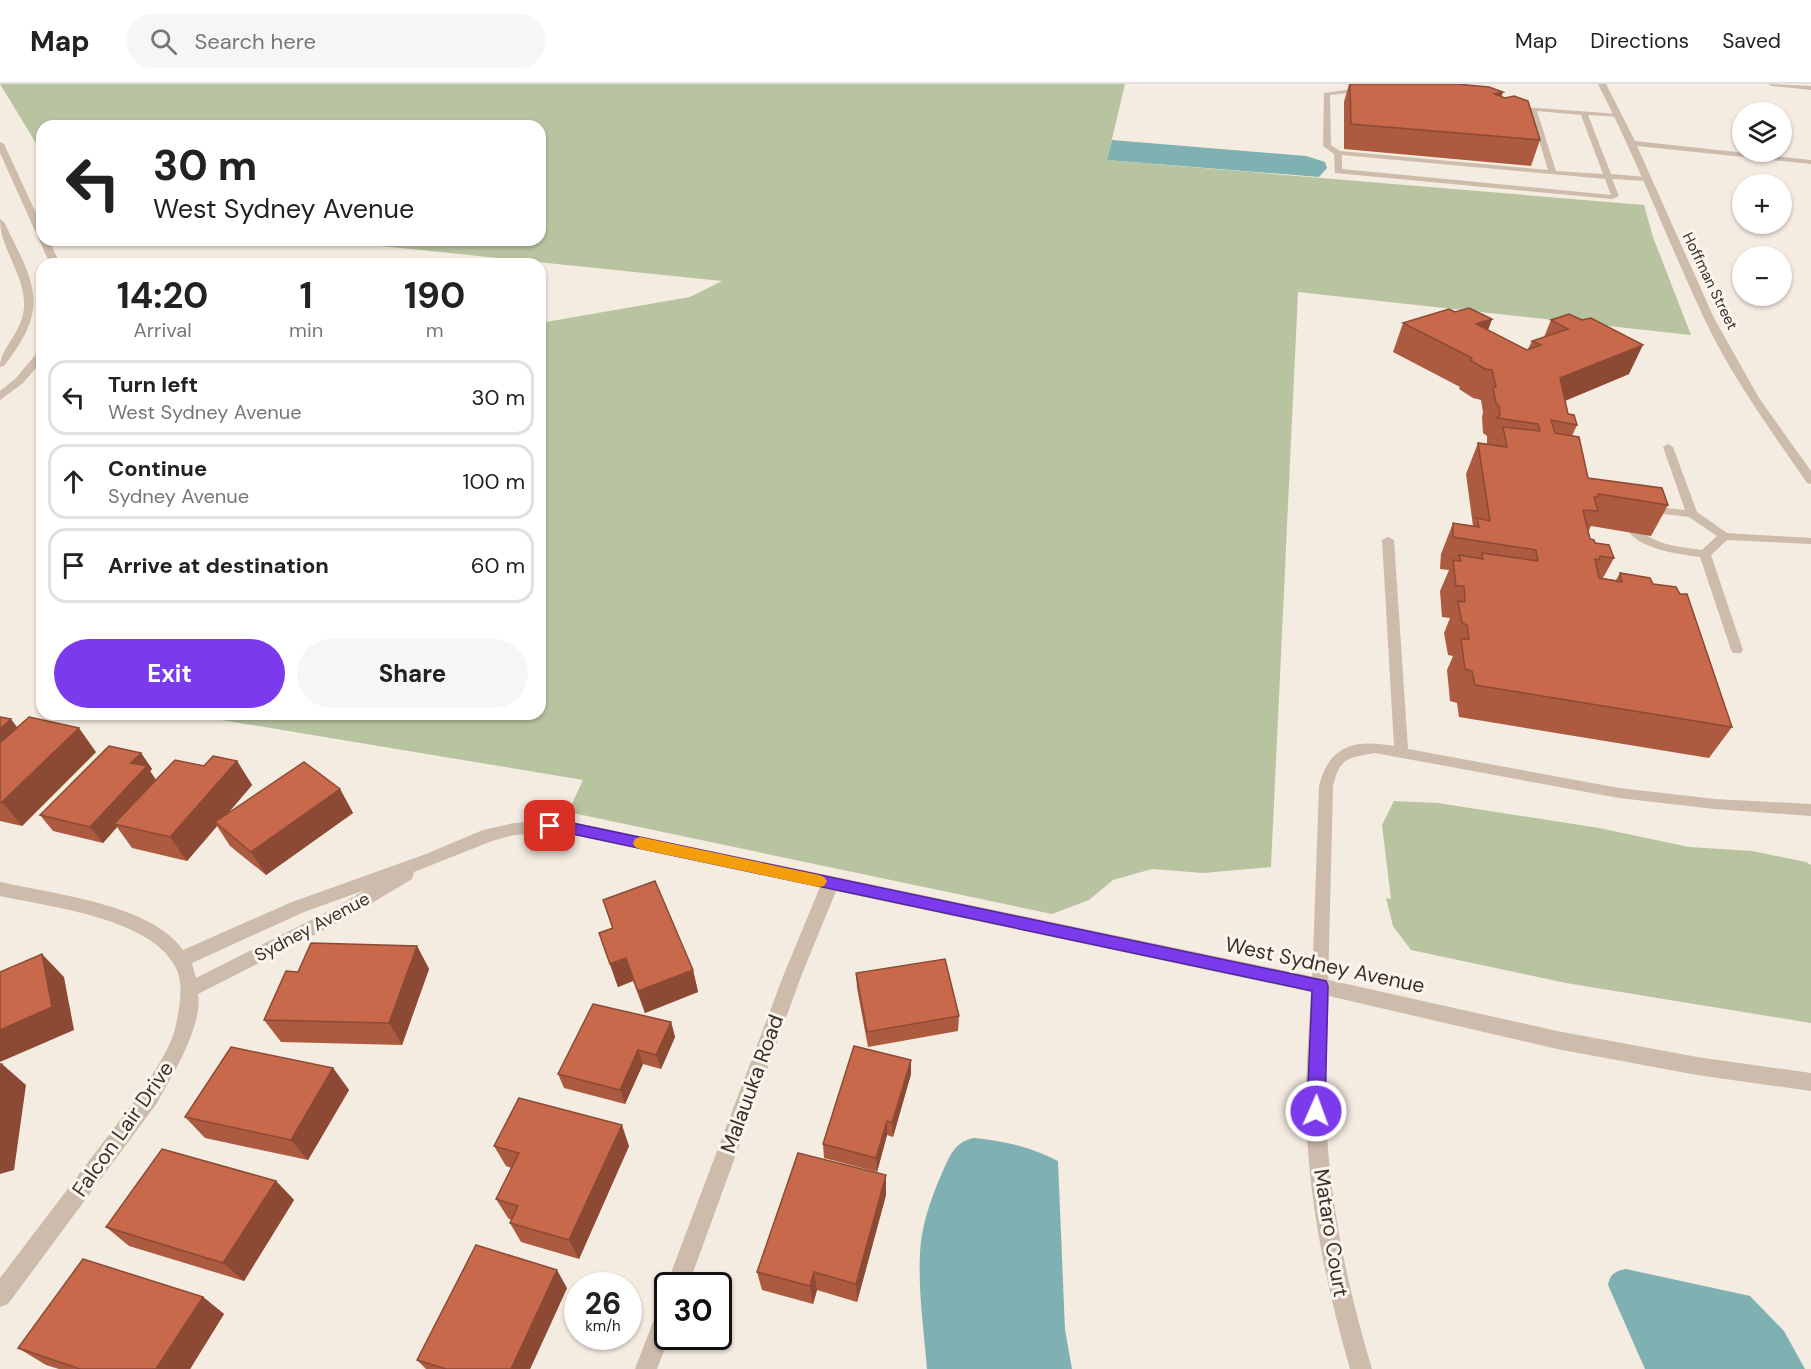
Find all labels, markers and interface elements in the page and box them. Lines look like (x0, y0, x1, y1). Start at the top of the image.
search box (126, 14, 546, 68)
text: Map (30, 23, 90, 60)
icon: search (147, 25, 180, 58)
text: Search here (195, 27, 316, 56)
text: Map (1515, 27, 1557, 55)
text: Directions (1590, 27, 1689, 55)
text: Saved (1722, 27, 1781, 55)
map controls (1732, 102, 1792, 306)
button: layers (1732, 102, 1792, 162)
text: 30 m (153, 138, 257, 193)
icon: left (54, 144, 132, 222)
button: + (1732, 174, 1792, 234)
text: West Sydney Avenue (153, 191, 414, 226)
street label: Hoffman Street (1678, 229, 1742, 333)
button: − (1732, 246, 1792, 306)
text: 14:20 (117, 272, 208, 319)
text: 1 (300, 272, 313, 319)
text: 190 (404, 272, 465, 319)
text: Arrival (133, 317, 192, 343)
text: min (289, 317, 323, 343)
text: m (426, 317, 444, 343)
text: Turn left (108, 370, 198, 399)
icon: left (57, 381, 90, 414)
text: 30 m (471, 383, 525, 412)
text: West Sydney Avenue (108, 399, 302, 425)
text: Continue (108, 454, 207, 483)
icon: ahead (57, 465, 90, 498)
text: 100 m (463, 467, 525, 496)
text: Sydney Avenue (108, 483, 249, 509)
icon: arrive (57, 549, 90, 582)
text: Arrive at destination (108, 551, 329, 580)
text: 60 m (471, 551, 525, 580)
button: Exit (54, 639, 285, 708)
button: Share (297, 639, 528, 708)
pin (524, 800, 575, 851)
icon: arrive (533, 809, 566, 842)
street label: Sydney Avenue (250, 887, 374, 967)
street label: West Sydney Avenue (1223, 930, 1427, 1000)
street label: Malauuka Road (714, 1011, 790, 1157)
street label: Falcon Lair Drive (66, 1056, 180, 1202)
position arrow (1284, 1079, 1348, 1143)
street label: Mataro Court (1307, 1167, 1355, 1299)
speed limit sign: 30 (654, 1272, 732, 1350)
text: 26 (585, 1284, 621, 1323)
text: km/h (585, 1316, 621, 1336)

